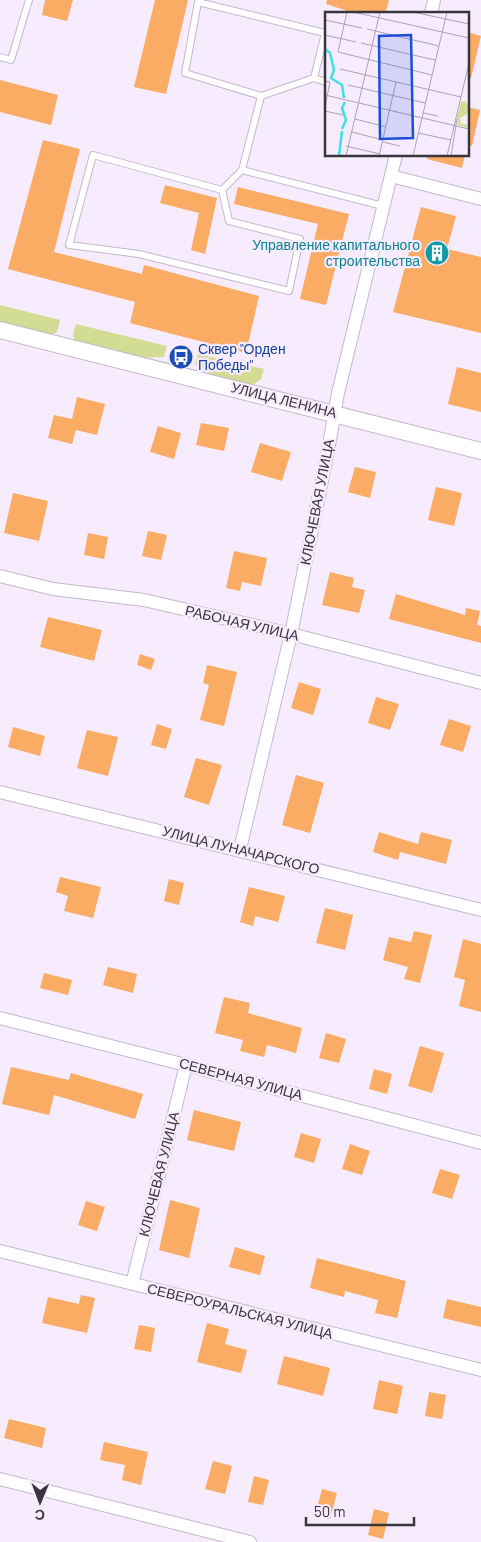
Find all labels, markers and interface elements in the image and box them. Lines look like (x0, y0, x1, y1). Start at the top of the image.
inset map (325, 12, 468, 156)
place label: Управление капитального строительства (252, 236, 420, 269)
building icon: Управление капитального строительства (424, 240, 450, 266)
place label: Сквер "Орден Победы" (198, 340, 286, 373)
bus stop icon: Сквер "Орден Победы" (168, 344, 194, 370)
street label: УЛИЦА ЛЕНИНА (230, 378, 339, 421)
street label: КЛЮЧЕВАЯ УЛИЦА (296, 437, 337, 566)
street label: РАБОЧАЯ УЛИЦА (184, 601, 301, 644)
street label: УЛИЦА ЛУНАЧАРСКОГО (161, 822, 321, 877)
street label: СЕВЕРНАЯ УЛИЦА (177, 1054, 305, 1103)
street label: КЛЮЧЕВАЯ УЛИЦА (135, 1109, 182, 1238)
street label: СЕВЕРОУРАЛЬСКАЯ УЛИЦА (146, 1279, 335, 1342)
north arrow (15, 1477, 65, 1527)
scale bar (306, 1494, 414, 1526)
text: 50 m (314, 1502, 346, 1520)
text: С (35, 1507, 45, 1524)

